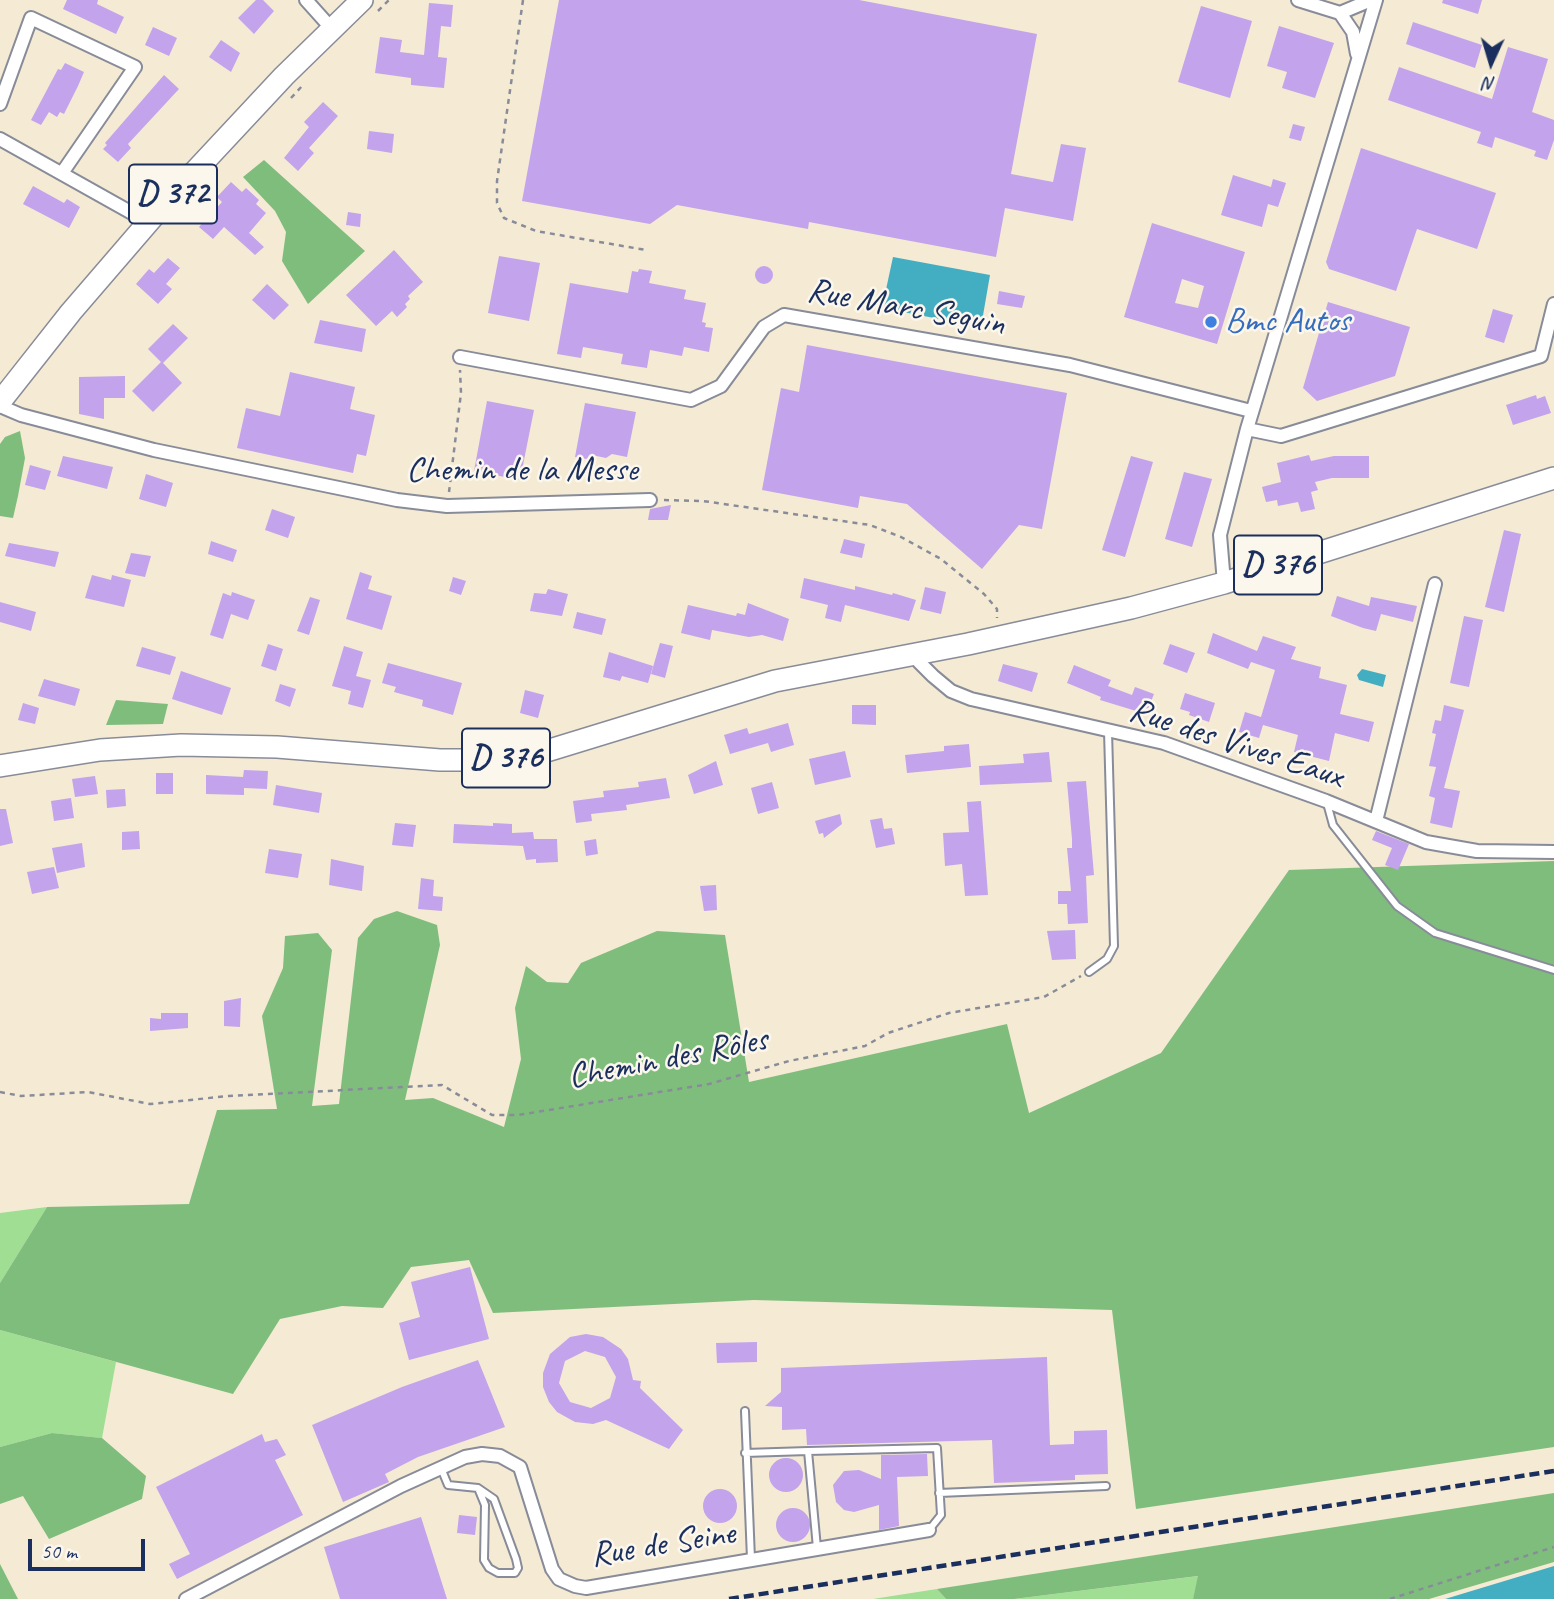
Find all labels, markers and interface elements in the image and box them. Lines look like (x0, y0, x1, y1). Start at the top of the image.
north arrow (1456, 28, 1526, 98)
text: N (1483, 72, 1496, 96)
road number: D 372 (129, 164, 217, 224)
street label: Rue Marc Seguin (804, 270, 1008, 346)
place label: Bmc Autos (1225, 301, 1350, 343)
marker: Bmc Autos (1203, 314, 1219, 330)
street label: Chemin de la Messe (406, 450, 638, 492)
road number: D 376 (1234, 536, 1322, 594)
street label: Rue des Vives Eaux (1124, 690, 1348, 798)
road number: D 376 (462, 729, 550, 788)
street label: Chemin des Rôles (565, 1019, 771, 1099)
street label: Rue de Seine (588, 1513, 738, 1577)
scale bar (32, 1526, 149, 1570)
text: 50 m (41, 1538, 77, 1564)

